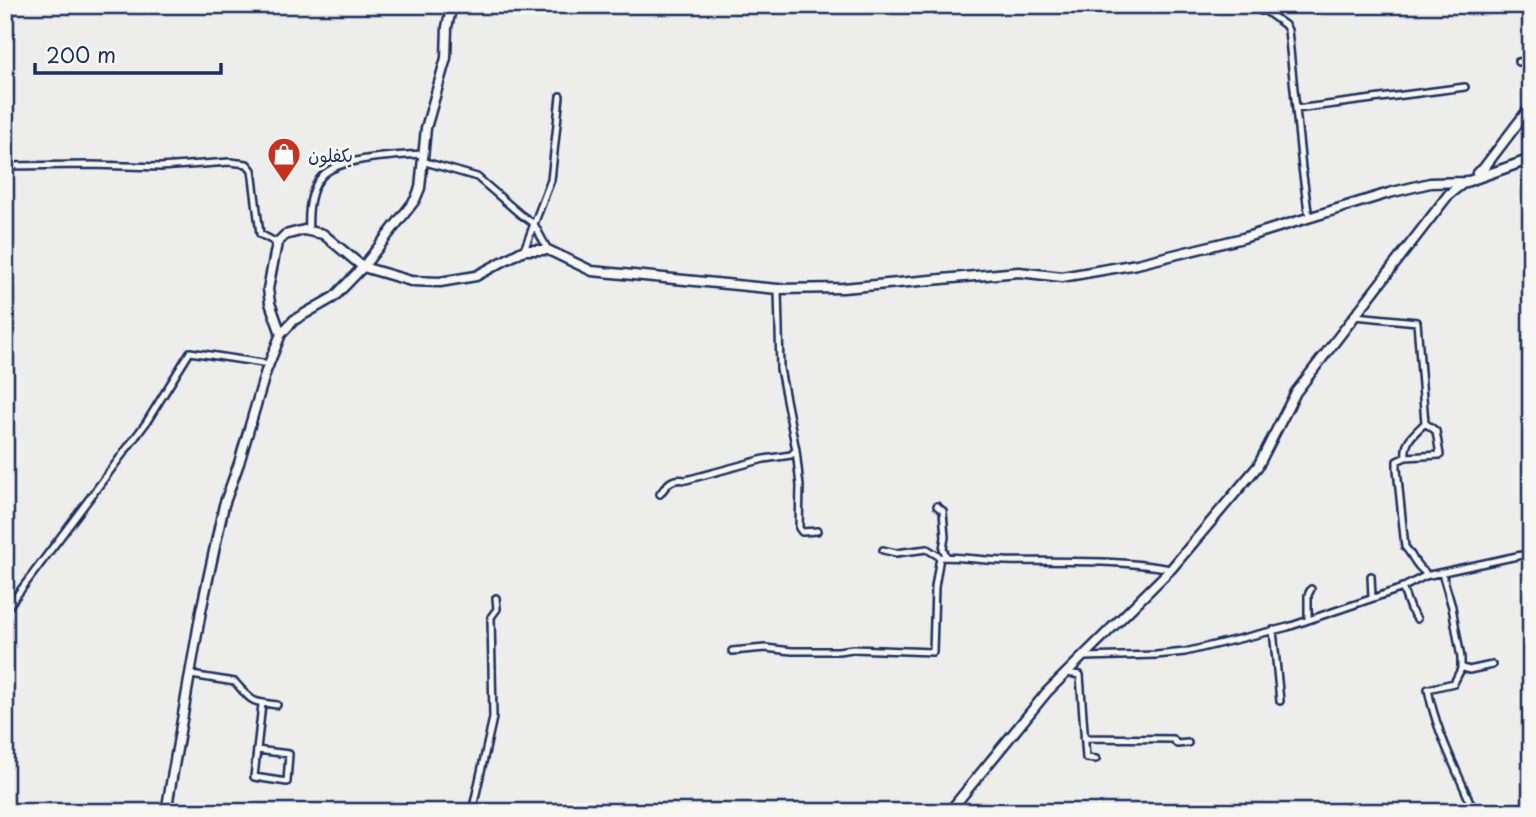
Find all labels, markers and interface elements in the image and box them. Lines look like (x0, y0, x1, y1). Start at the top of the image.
scale bar (35, 32, 220, 76)
text: 200 m (46, 38, 116, 70)
shop icon: بكفلون (265, 135, 303, 184)
place label: بكفلون (308, 141, 353, 168)

